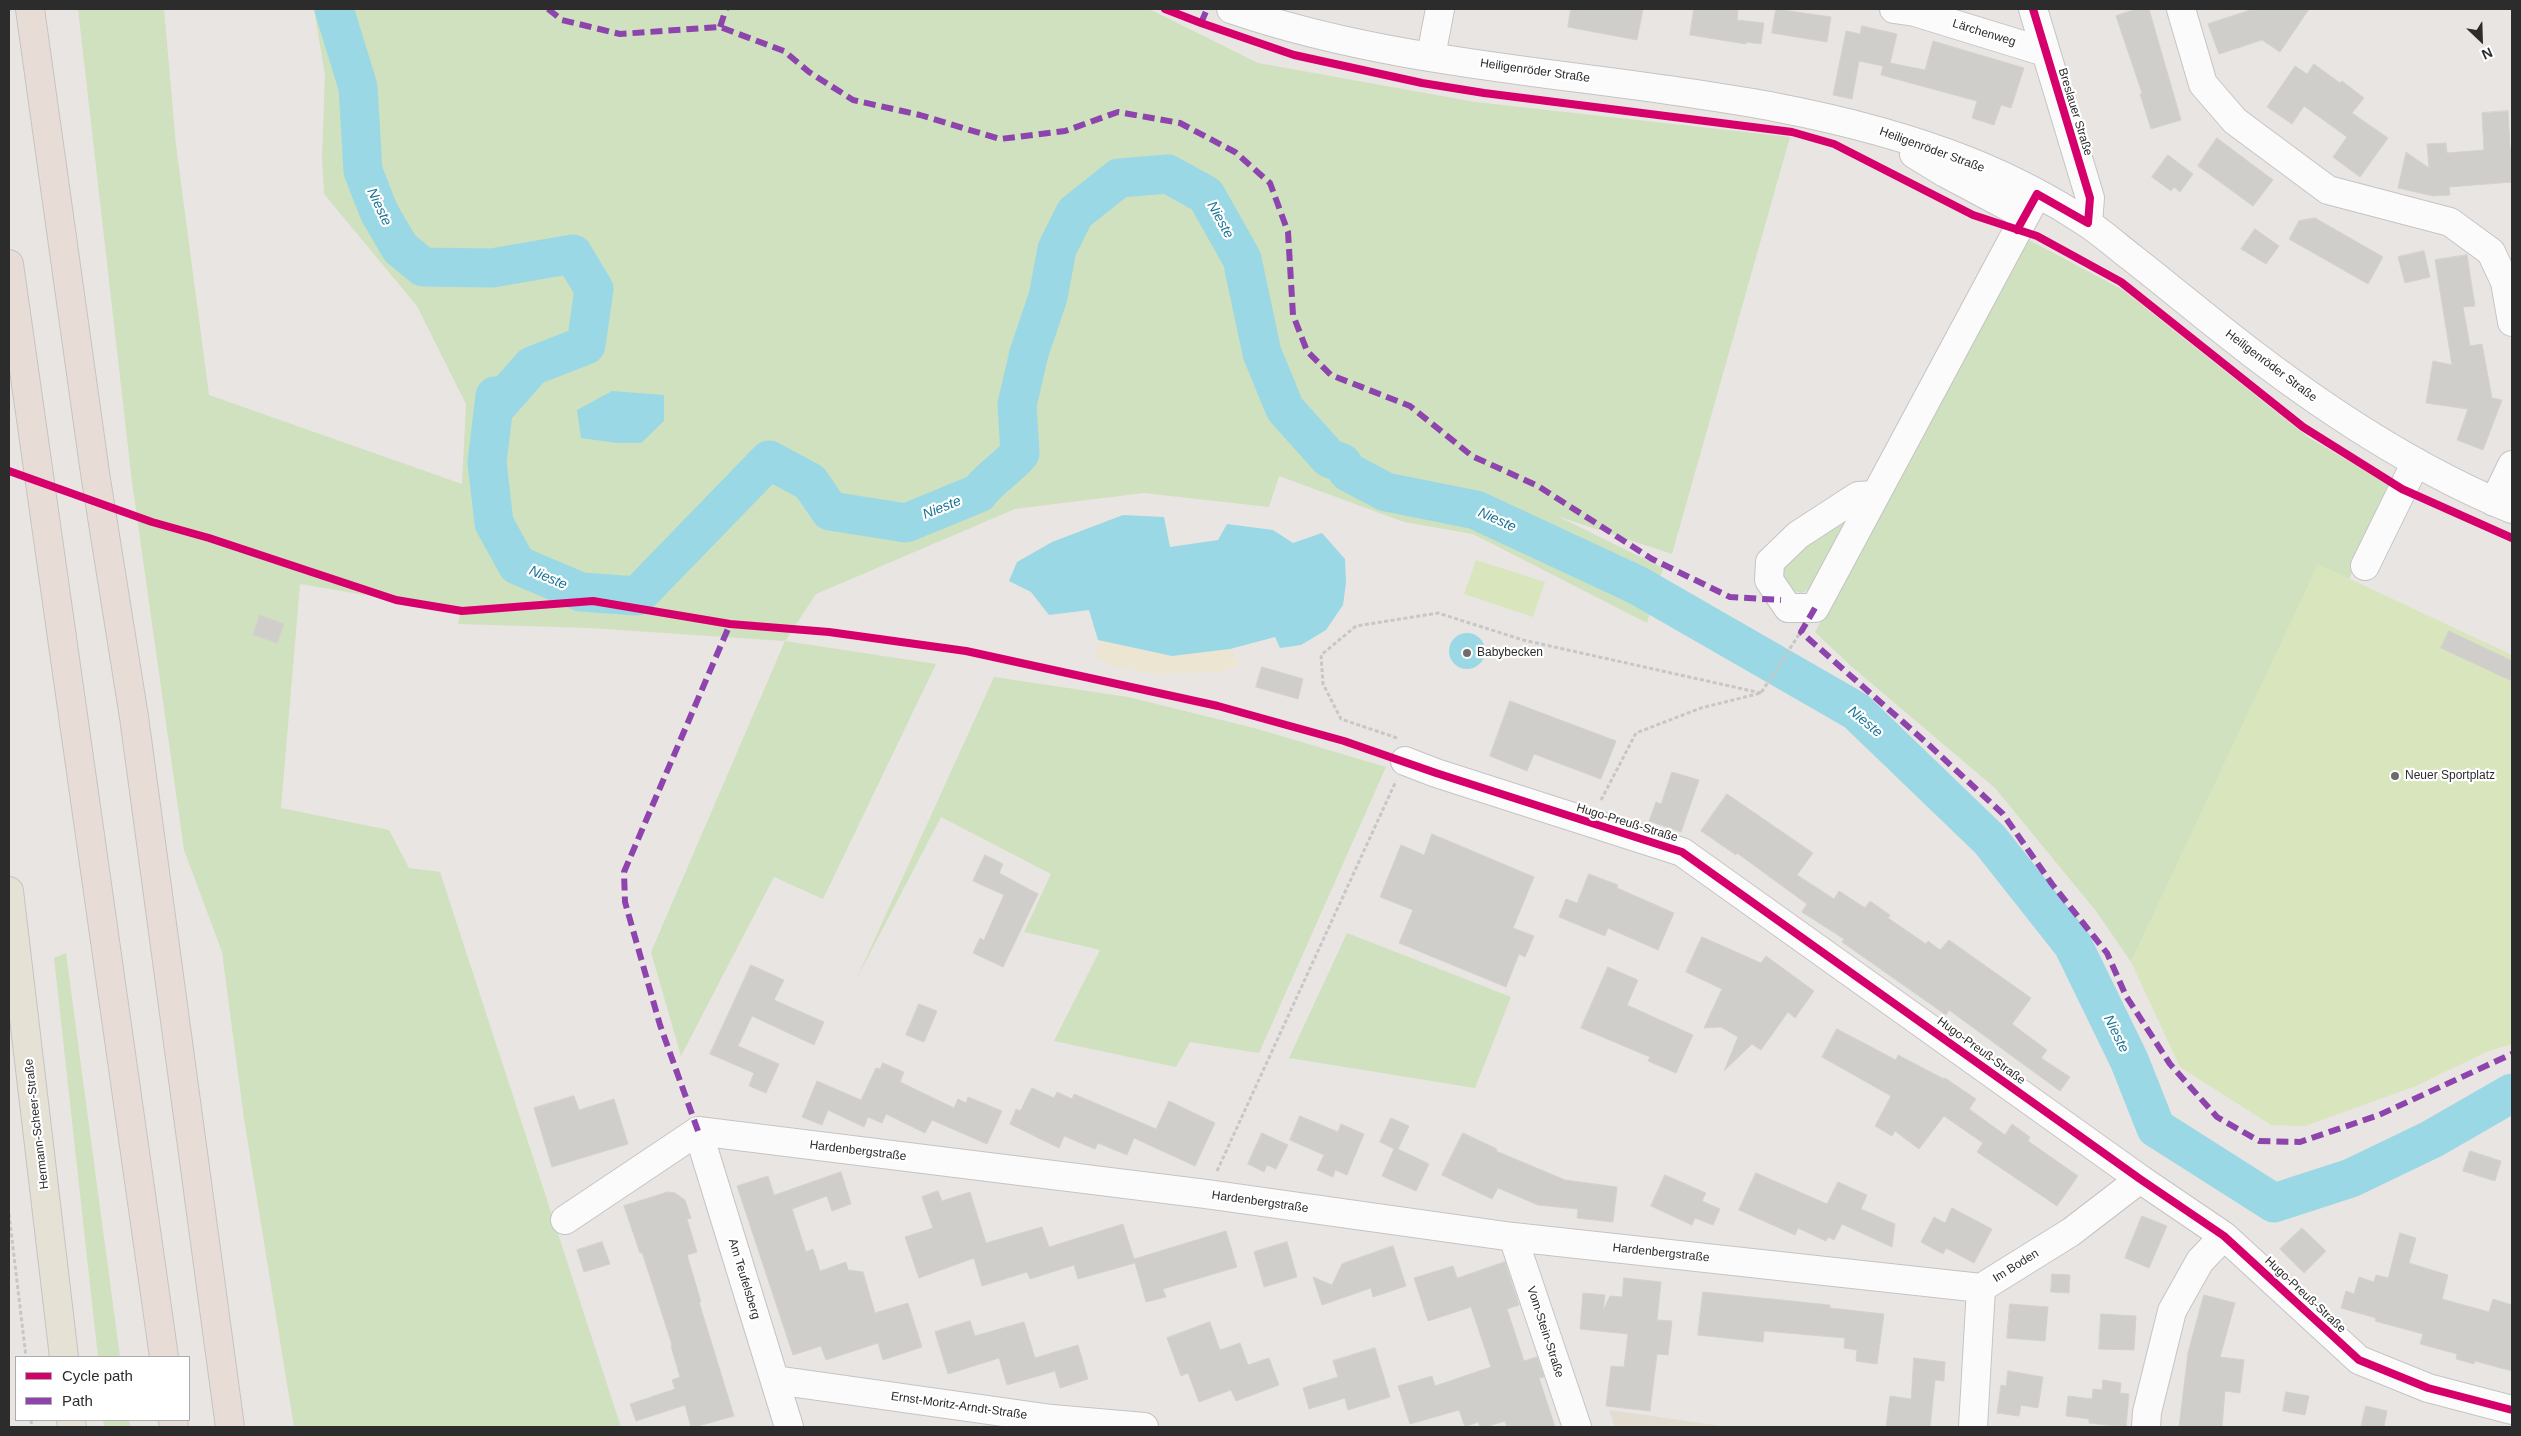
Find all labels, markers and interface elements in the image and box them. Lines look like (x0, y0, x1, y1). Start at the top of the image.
north arrow (2456, 15, 2506, 65)
street label: Lärchenweg (1951, 17, 2017, 49)
text: N (2479, 44, 2495, 63)
street label: Heiligenröder Straße (1479, 56, 1591, 86)
street label: Breslauer Straße (2055, 67, 2095, 157)
street label: Heiligenröder Straße (1878, 124, 1986, 176)
water label: Nieste (363, 185, 395, 229)
water label: Nieste (1203, 199, 1237, 241)
street label: Heiligenröder Straße (2222, 327, 2320, 405)
water label: Nieste (920, 493, 964, 523)
water label: Nieste (1475, 504, 1519, 536)
water label: Nieste (526, 563, 570, 593)
place label: Babybecken (1477, 646, 1543, 660)
marker: Babybecken (1461, 647, 1473, 659)
water label: Nieste (1844, 703, 1886, 741)
place label: Neuer Sportplatz (2405, 769, 2495, 783)
marker: Neuer Sportplatz (2389, 770, 2401, 782)
street label: Hugo-Preuß-Straße (1575, 801, 1679, 845)
water label: Nieste (2100, 1012, 2132, 1056)
street label: Hugo-Preuß-Straße (1934, 1014, 2028, 1088)
street label: Hermann-Scheer-Straße (22, 1058, 52, 1190)
street label: Hardenbergstraße (809, 1138, 907, 1164)
street label: Hardenbergstraße (1211, 1188, 1309, 1216)
street label: Am Teufelsberg (725, 1237, 763, 1321)
street label: Hardenbergstraße (1612, 1241, 1710, 1265)
street label: Im Boden (1990, 1246, 2042, 1286)
street label: Hugo-Preuß-Straße (2262, 1254, 2348, 1336)
street label: Vom-Stein-Straße (1523, 1284, 1567, 1380)
legend (15, 1356, 190, 1421)
text: Cycle path (62, 1367, 133, 1384)
street label: Ernst-Moritz-Arndt-Straße (890, 1389, 1028, 1423)
text: Path (62, 1392, 93, 1409)

